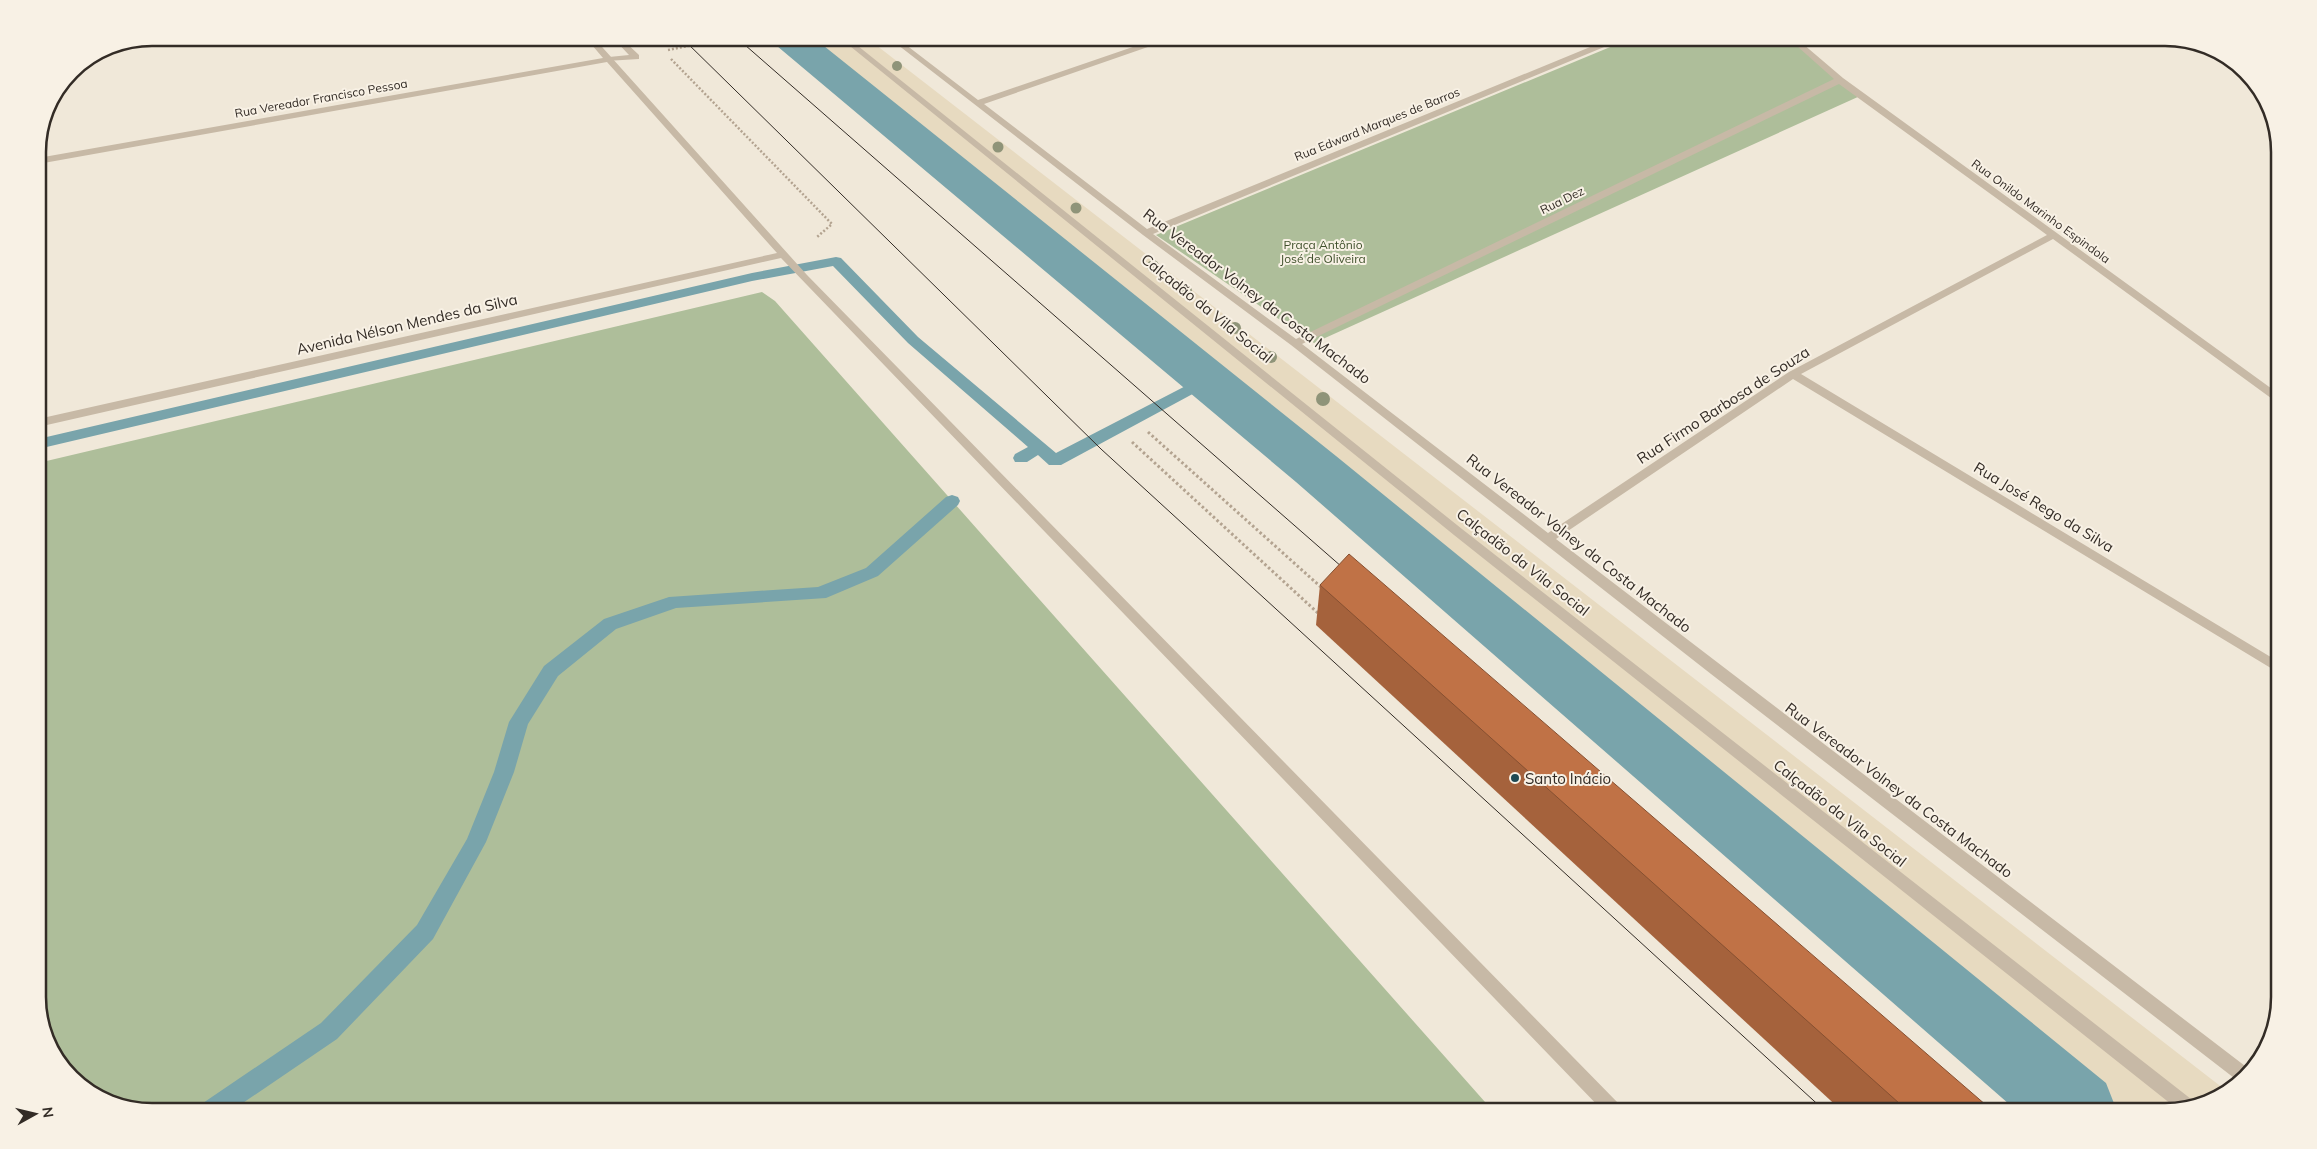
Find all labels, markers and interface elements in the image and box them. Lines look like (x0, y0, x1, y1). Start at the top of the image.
street label: Rua Vereador Francisco Pessoa (234, 75, 408, 121)
street label: Rua Edward Marques de Barros (1292, 84, 1462, 164)
street label: Rua Onildo Marinho Espindola (1969, 156, 2113, 266)
street label: Rua Dez (1537, 183, 1587, 217)
street label: Rua Vereador Volney da Costa Machado (1139, 204, 1375, 388)
park label: Praça Antônio José de Oliveira (1280, 237, 1366, 266)
street label: Calçadão da Vila Social (1138, 249, 1276, 367)
street label: Avenida Nélson Mendes da Silva (295, 289, 519, 359)
street label: Rua Firmo Barbosa de Souza (1633, 342, 1813, 468)
street label: Rua Vereador Volney da Costa Machado (1463, 449, 1695, 637)
street label: Rua José Rego da Silva (1971, 458, 2117, 556)
street label: Calçadão da Vila Social (1453, 504, 1593, 620)
street label: Rua Vereador Volney da Costa Machado (1781, 698, 2017, 882)
street label: Calçadão da Vila Social (1770, 755, 1910, 871)
place label: Santo Inácio (1525, 769, 1611, 788)
marker: Santo Inácio (1509, 772, 1521, 784)
north arrow (10, 1089, 60, 1139)
text: N (38, 1106, 58, 1119)

